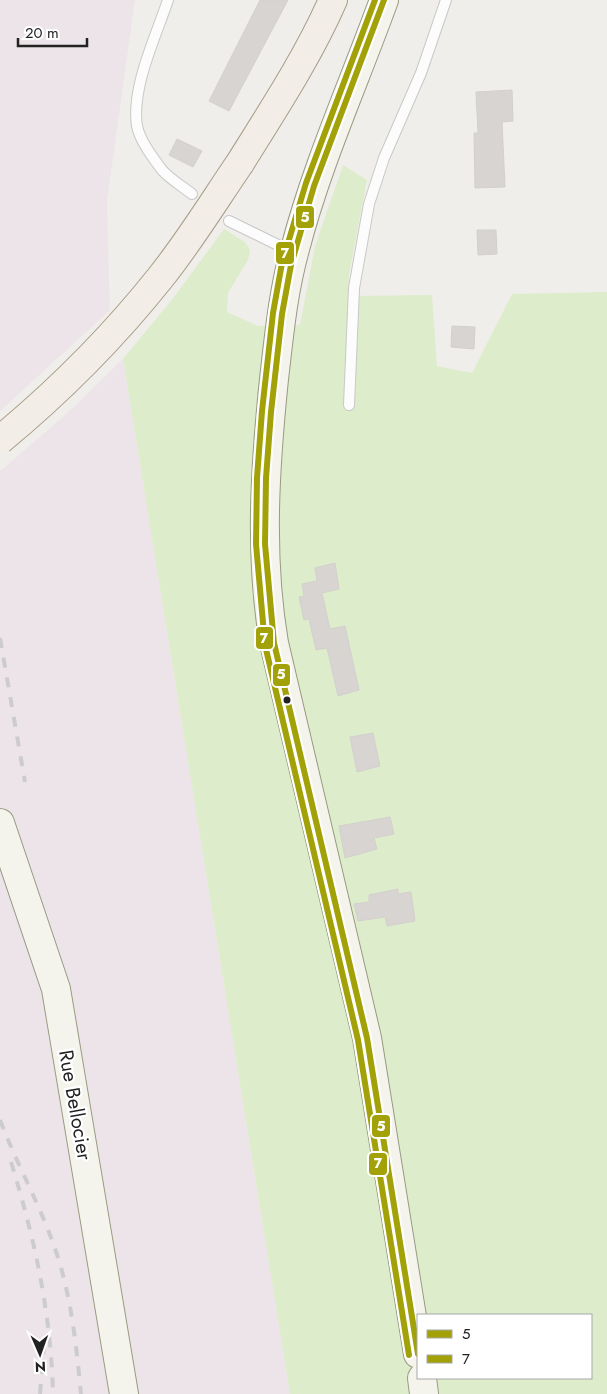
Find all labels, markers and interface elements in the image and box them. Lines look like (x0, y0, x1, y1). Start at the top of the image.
scale bar (18, 15, 86, 47)
text: 20 m (25, 22, 59, 44)
line badge: 5 (295, 205, 315, 229)
text: 5 (300, 207, 310, 227)
line badge: 7 (275, 241, 295, 265)
text: 7 (281, 243, 290, 263)
line badge: 7 (255, 626, 274, 650)
text: 7 (260, 628, 269, 648)
line badge: 5 (272, 663, 291, 687)
text: 5 (276, 664, 286, 684)
unlabelled marker (282, 695, 292, 705)
street label: Rue Bellocier (51, 1048, 99, 1163)
line badge: 5 (371, 1114, 391, 1138)
text: 5 (376, 1116, 386, 1136)
line badge: 7 (368, 1152, 388, 1176)
text: 7 (374, 1153, 383, 1173)
legend (417, 1314, 592, 1379)
text: 5 (462, 1323, 470, 1345)
north arrow (15, 1329, 65, 1379)
text: 7 (462, 1348, 470, 1370)
text: N (35, 1357, 46, 1377)

